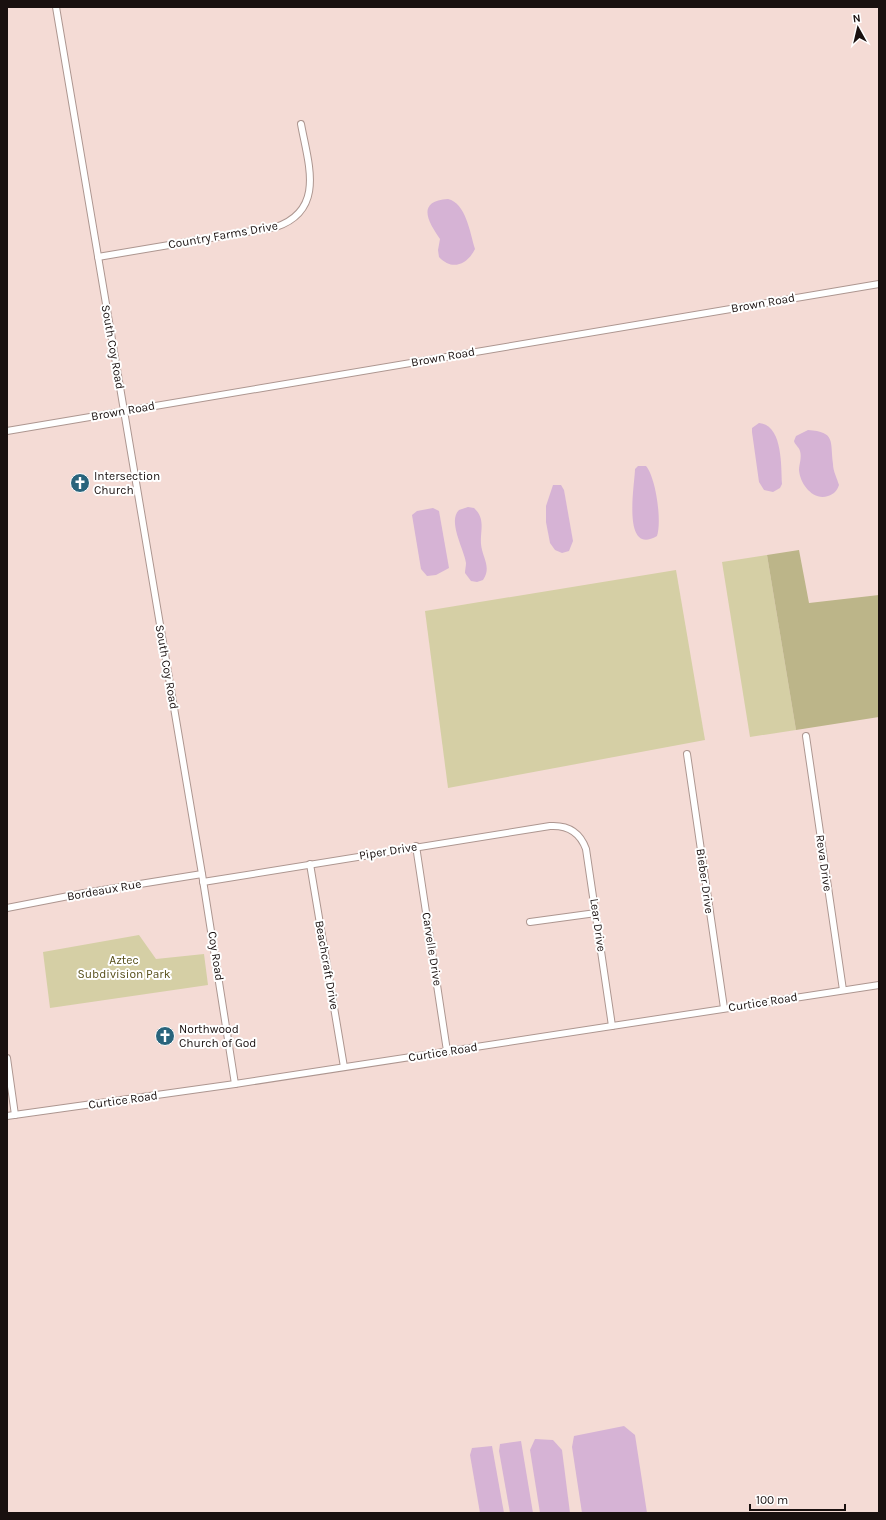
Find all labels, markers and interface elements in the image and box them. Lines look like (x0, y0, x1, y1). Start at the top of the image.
north arrow (838, 8, 878, 48)
text: N (852, 12, 861, 26)
street label: Country Farms Drive (167, 218, 279, 252)
street label: Brown Road (730, 290, 796, 316)
street label: South Coy Road (99, 304, 127, 390)
street label: Brown Road (410, 344, 476, 370)
street label: Brown Road (90, 398, 156, 424)
place label: Intersection Church (94, 469, 160, 497)
church icon: Intersection Church (69, 472, 91, 494)
street label: South Coy Road (153, 624, 181, 710)
street label: Reva Drive (813, 834, 835, 892)
street label: Piper Drive (358, 840, 418, 862)
street label: Bieber Drive (693, 848, 717, 914)
street label: Bordeaux Rue (66, 877, 142, 903)
street label: Lear Drive (587, 897, 609, 953)
street label: Carvelle Drive (419, 911, 445, 987)
street label: Beachcraft Drive (312, 919, 342, 1011)
street label: Coy Road (205, 930, 227, 982)
park label: Aztec Subdivision Park (78, 953, 171, 981)
street label: Curtice Road (727, 990, 799, 1014)
place label: Northwood Church of God (179, 1022, 256, 1050)
church icon: Northwood Church of God (154, 1025, 176, 1047)
street label: Curtice Road (407, 1040, 479, 1064)
street label: Curtice Road (87, 1088, 159, 1112)
scale bar (750, 1486, 845, 1512)
text: 100 m (756, 1493, 788, 1507)

